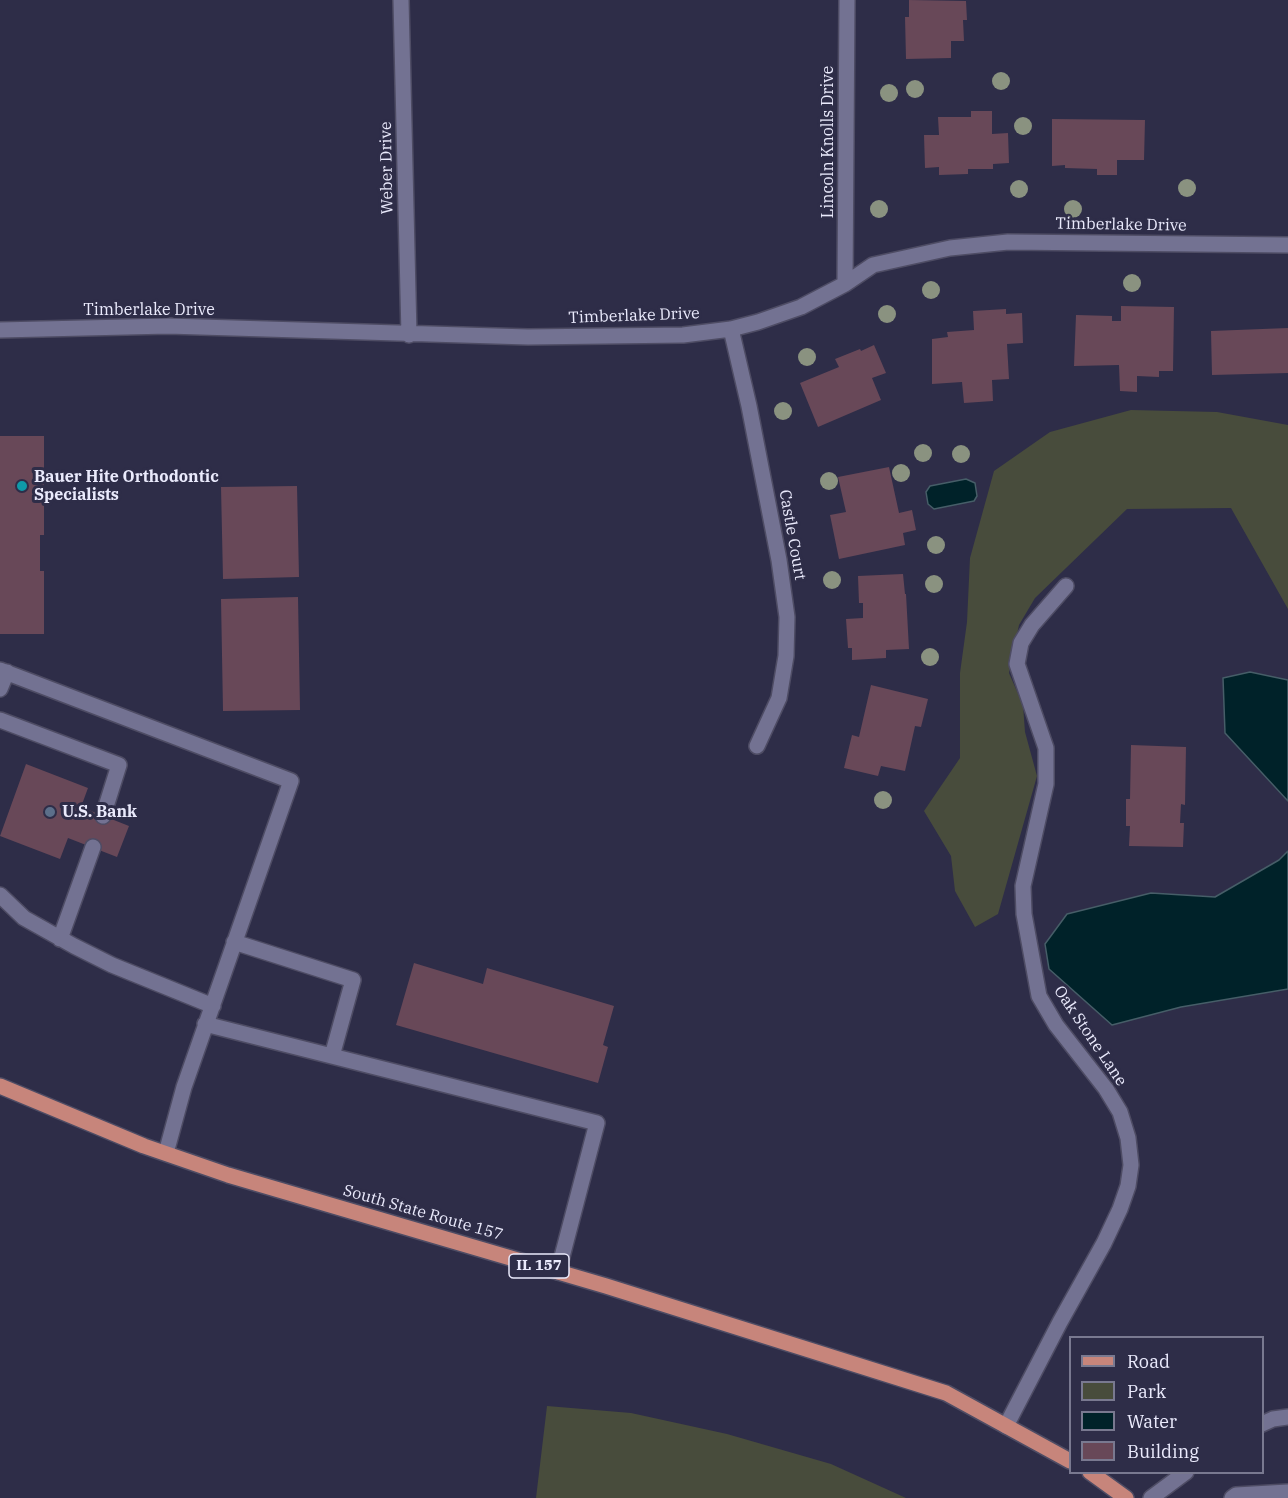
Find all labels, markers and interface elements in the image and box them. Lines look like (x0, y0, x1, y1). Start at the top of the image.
street label: Lincoln Knolls Drive (818, 66, 838, 218)
street label: Weber Drive (377, 121, 397, 215)
street label: Timberlake Drive (1055, 214, 1187, 236)
street label: Timberlake Drive (83, 300, 215, 320)
street label: Timberlake Drive (568, 304, 700, 328)
place label: Bauer Hite Orthodontic Specialists (34, 467, 219, 505)
marker: Bauer Hite Orthodontic Specialists (15, 479, 29, 493)
street label: Castle Court (775, 488, 809, 582)
place label: U.S. Bank (62, 802, 137, 822)
marker: U.S. Bank (43, 805, 57, 819)
street label: Oak Stone Lane (1049, 982, 1131, 1090)
street label: South State Route 157 (341, 1181, 505, 1245)
road number: IL 157 (509, 1254, 569, 1278)
legend (1069, 1336, 1264, 1474)
text: Road (1127, 1350, 1170, 1373)
text: Park (1127, 1380, 1166, 1403)
text: Water (1127, 1410, 1177, 1433)
text: Building (1127, 1440, 1199, 1463)

